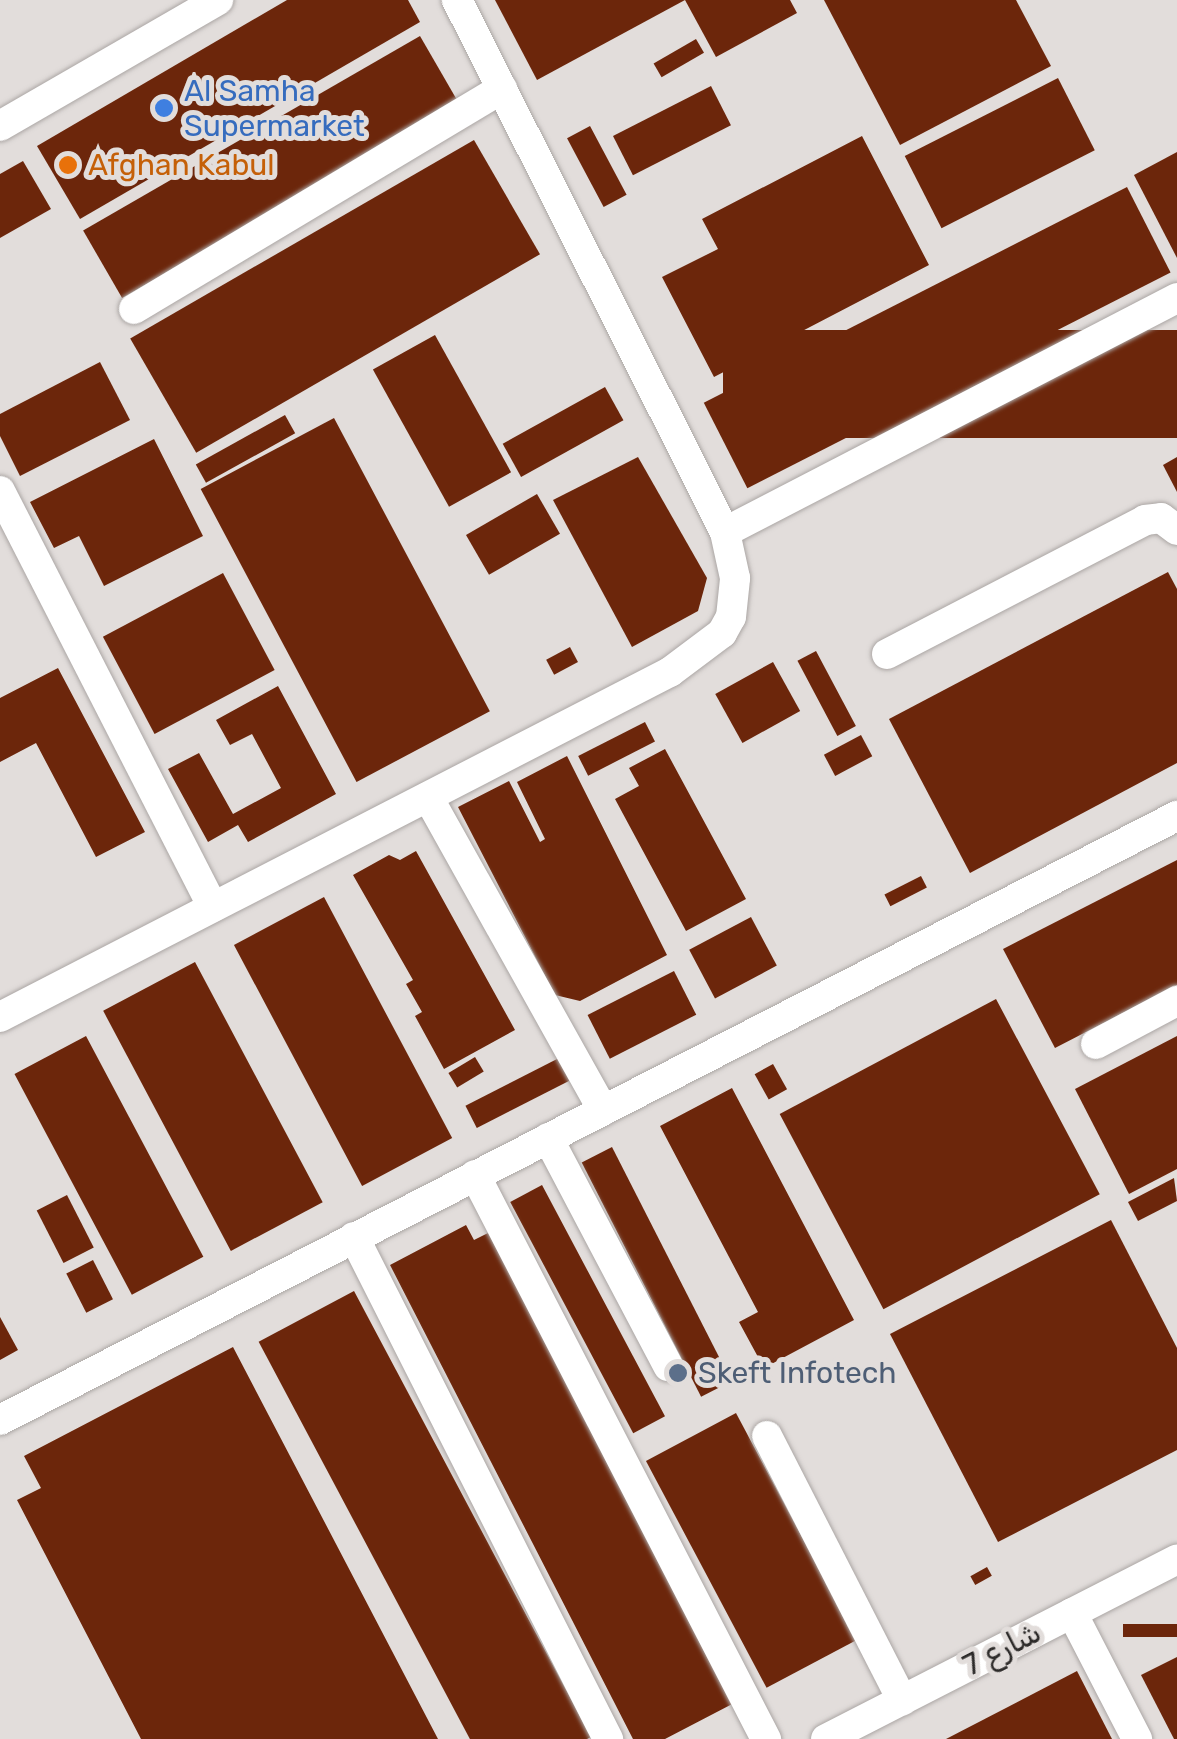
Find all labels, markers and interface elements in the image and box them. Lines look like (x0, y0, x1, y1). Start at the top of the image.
place label: Al Samha Supermarket (184, 73, 365, 144)
marker: Al Samha Supermarket (153, 97, 175, 119)
place label: Afghan Kabul (88, 147, 275, 183)
marker: Afghan Kabul (57, 154, 79, 176)
place label: Skeft Infotech (698, 1355, 897, 1391)
marker: Skeft Infotech (667, 1362, 689, 1384)
street label: شارع 7 (957, 1614, 1047, 1684)

